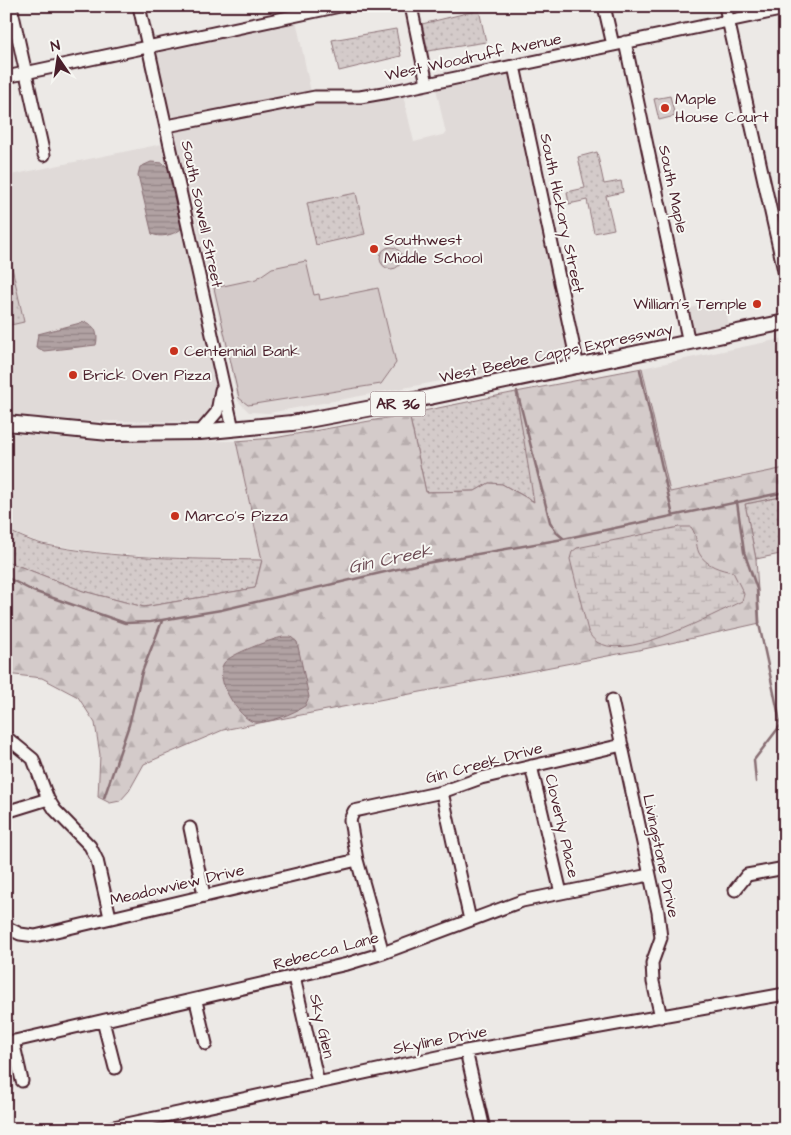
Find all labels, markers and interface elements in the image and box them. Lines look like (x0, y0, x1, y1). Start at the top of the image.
street label: West Woodruff Avenue (383, 27, 564, 86)
north arrow (32, 32, 82, 82)
text: N (49, 36, 62, 57)
place label: Maple House Court (675, 88, 769, 128)
marker: Maple House Court (659, 102, 671, 114)
street label: South Hickory Street (533, 131, 590, 296)
street label: South Sowell Street (176, 138, 228, 290)
street label: South Maple (653, 143, 693, 235)
place label: Southwest Middle School (384, 229, 482, 269)
marker: Southwest Middle School (368, 243, 380, 255)
place label: William's Temple (633, 293, 747, 315)
marker: William's Temple (751, 298, 763, 310)
street label: West Beebe Capps Expressway (437, 317, 675, 390)
place label: Centennial Bank (184, 340, 300, 362)
marker: Centennial Bank (168, 345, 180, 357)
place label: Brick Oven Pizza (83, 364, 211, 386)
marker: Brick Oven Pizza (67, 369, 79, 381)
road number: AR 36 (370, 392, 426, 416)
place label: Marco's Pizza (185, 505, 288, 527)
marker: Marco's Pizza (169, 510, 181, 522)
water label: Gin Creek (346, 538, 435, 580)
street label: Gin Creek Drive (423, 737, 545, 789)
street label: Cloverly Place (538, 772, 585, 881)
street label: Livingstone Drive (636, 792, 685, 920)
street label: Meadowview Drive (108, 859, 247, 911)
street label: Rebecca Lane (271, 926, 382, 976)
street label: Sky Glen (303, 992, 340, 1061)
street label: Skyline Drive (391, 1020, 489, 1061)

